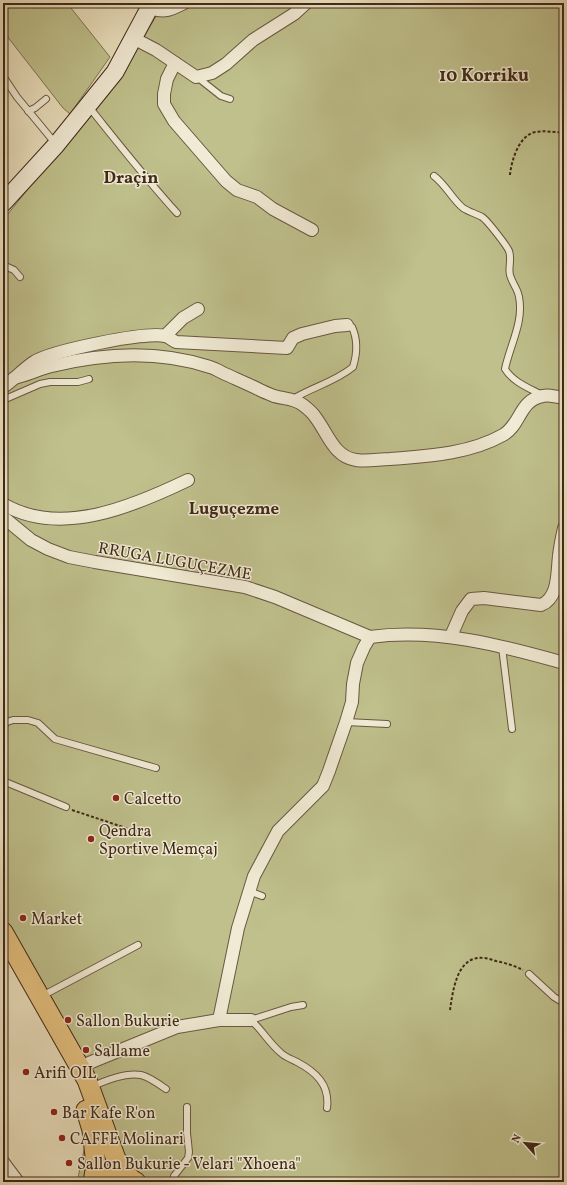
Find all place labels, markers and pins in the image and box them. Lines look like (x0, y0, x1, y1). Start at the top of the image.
place label: Calcetto (124, 789, 181, 811)
marker: Calcetto (111, 793, 121, 803)
place label: Qendra Sportive Memçaj (99, 821, 218, 861)
marker: Qendra Sportive Memçaj (86, 834, 96, 844)
place label: Market (31, 909, 83, 931)
marker: Market (18, 913, 28, 923)
place label: Sallon Bukurie (76, 1011, 179, 1033)
marker: Sallon Bukurie (63, 1015, 73, 1025)
place label: Sallame (94, 1041, 150, 1063)
marker: Sallame (81, 1045, 91, 1055)
place label: Arifi OIL (34, 1063, 96, 1085)
marker: Arifi OIL (21, 1067, 31, 1077)
place label: Bar Kafe R'on (62, 1103, 156, 1125)
marker: Bar Kafe R'on (49, 1107, 59, 1117)
place label: CAFFE Molinari (70, 1129, 184, 1151)
marker: CAFFE Molinari (57, 1133, 67, 1143)
place label: Sallon Bukurie - Velari "Xhoena" (77, 1154, 301, 1176)
marker: Sallon Bukurie - Velari "Xhoena" (64, 1158, 74, 1168)

